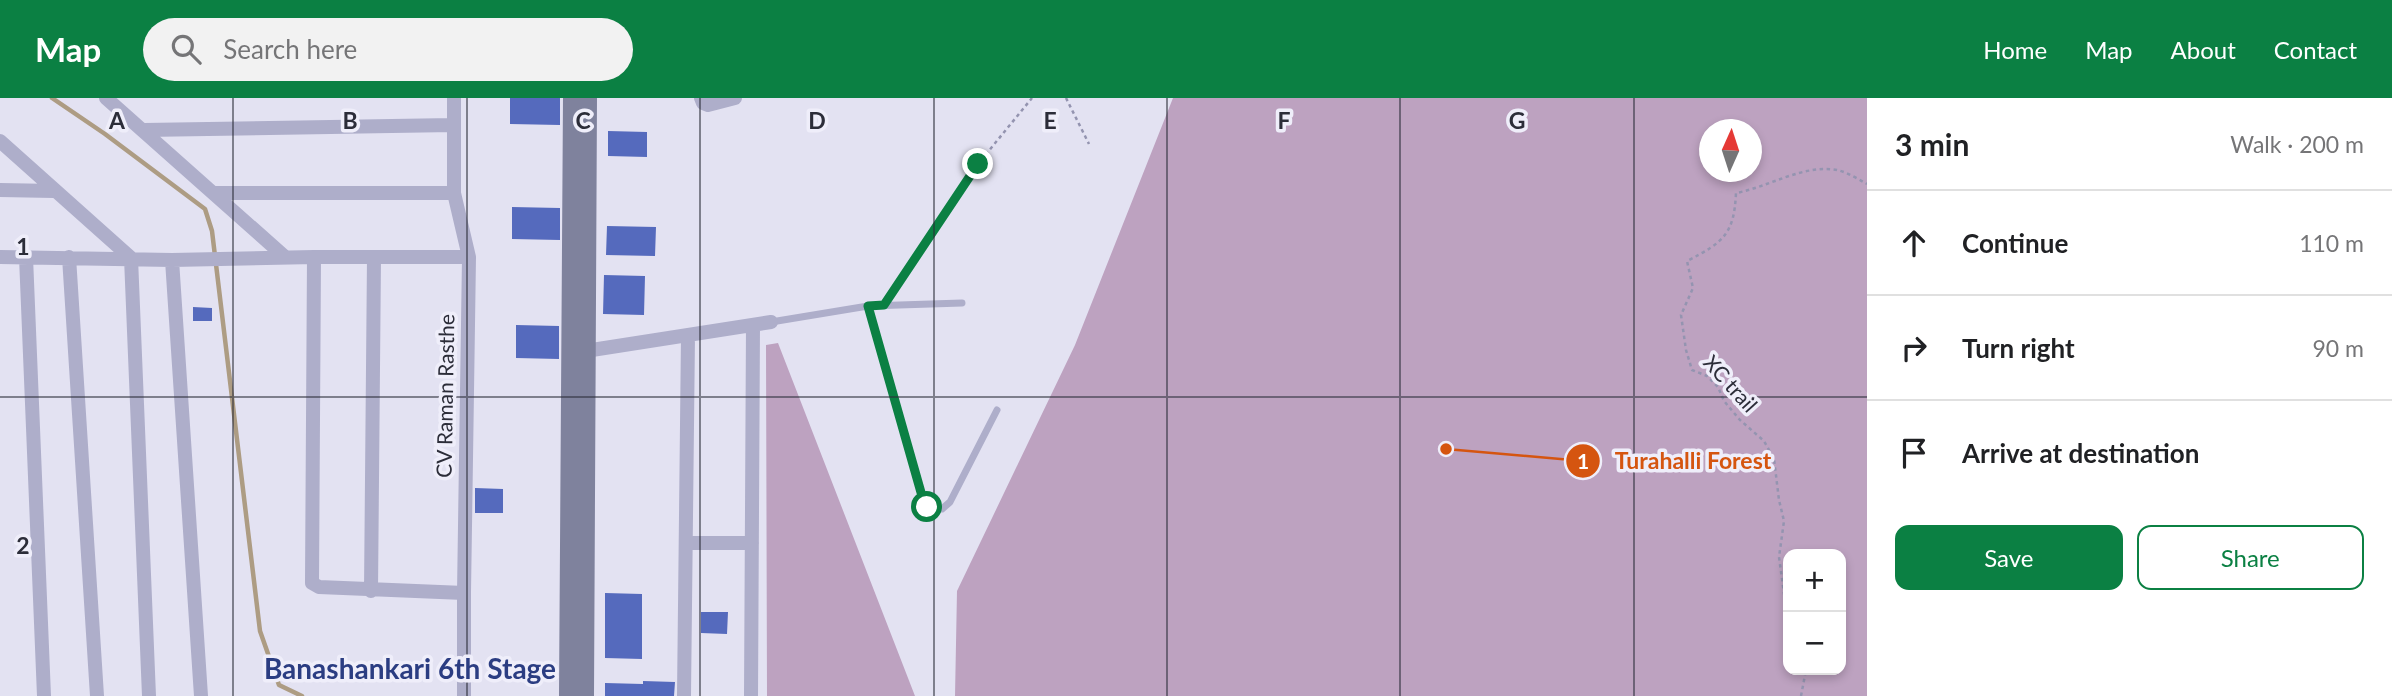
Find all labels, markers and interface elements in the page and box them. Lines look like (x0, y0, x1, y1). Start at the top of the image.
search box (143, 18, 633, 81)
text: Map (35, 29, 101, 69)
icon: search (167, 30, 205, 68)
text: Search here (223, 33, 357, 65)
text: Home (1983, 35, 2047, 64)
text: Map (2085, 35, 2133, 64)
text: About (2171, 35, 2236, 64)
text: Contact (2274, 35, 2357, 64)
text: A (108, 106, 126, 134)
text: B (342, 106, 358, 134)
text: C (575, 106, 591, 134)
text: D (808, 106, 826, 134)
text: E (1043, 106, 1057, 134)
text: F (1277, 106, 1291, 134)
text: G (1509, 106, 1525, 134)
north arrow (1699, 119, 1762, 182)
text: 3 min (1895, 126, 1969, 162)
text: Walk · 200 m (2230, 130, 2364, 158)
route end (962, 148, 993, 179)
icon: ahead (1895, 224, 1933, 262)
text: Continue (1962, 227, 2068, 259)
text: 110 m (2299, 229, 2364, 257)
text: 1 (16, 232, 30, 260)
street label: CV Raman Rasthe (431, 314, 458, 478)
icon: right (1895, 329, 1933, 367)
text: Turn right (1962, 332, 2075, 364)
text: 90 m (2313, 334, 2364, 362)
street label: XC trail (1699, 349, 1763, 417)
icon: arrive (1895, 434, 1933, 472)
text: Arrive at destination (1962, 437, 2199, 469)
callout: Turahalli Forest (1565, 439, 1785, 483)
text: Turahalli Forest (1615, 446, 1772, 474)
text: 1 (1577, 448, 1589, 473)
route start (911, 491, 942, 522)
button: Save (1895, 525, 2123, 590)
button: Share (2137, 525, 2364, 590)
text: 2 (16, 531, 30, 559)
map controls (1783, 549, 1846, 675)
button: + (1783, 549, 1846, 612)
button: − (1783, 612, 1846, 675)
district label: Banashankari 6th Stage (264, 651, 556, 685)

